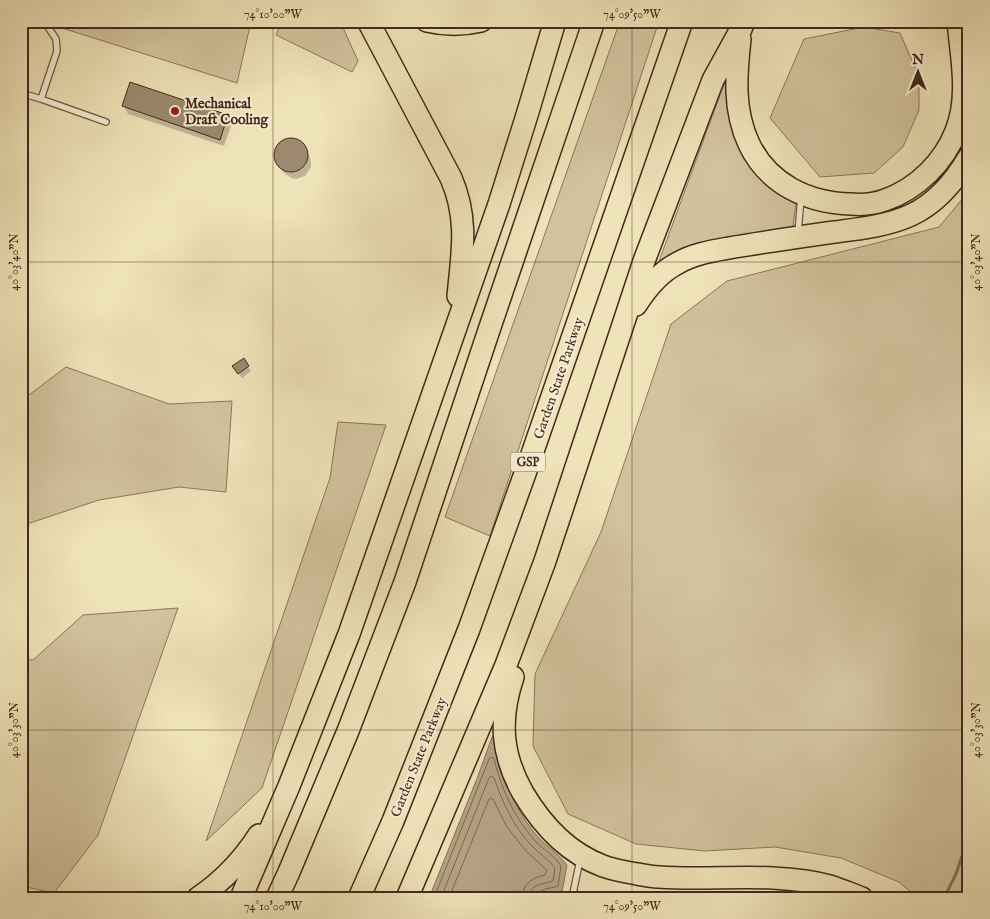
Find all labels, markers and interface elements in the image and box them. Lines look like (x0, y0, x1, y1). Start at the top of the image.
text: 74°10'00"W (244, 7, 303, 22)
text: 74°09'50"W (603, 7, 661, 22)
north arrow (892, 48, 942, 98)
text: N (911, 51, 924, 69)
place label: Mechanical Draft Cooling (185, 95, 269, 129)
marker: Mechanical Draft Cooling (169, 105, 181, 117)
text: 40°03'40"N (7, 233, 22, 291)
text: 40°03'40"N (969, 233, 984, 291)
street label: Garden State Parkway (530, 315, 588, 442)
road number: GSP (510, 452, 546, 472)
street label: Garden State Parkway (387, 695, 451, 820)
text: 40°03'30"N (7, 701, 22, 758)
text: 40°03'30"N (969, 701, 984, 758)
text: 74°10'00"W (244, 899, 303, 914)
text: 74°09'50"W (603, 899, 661, 914)

